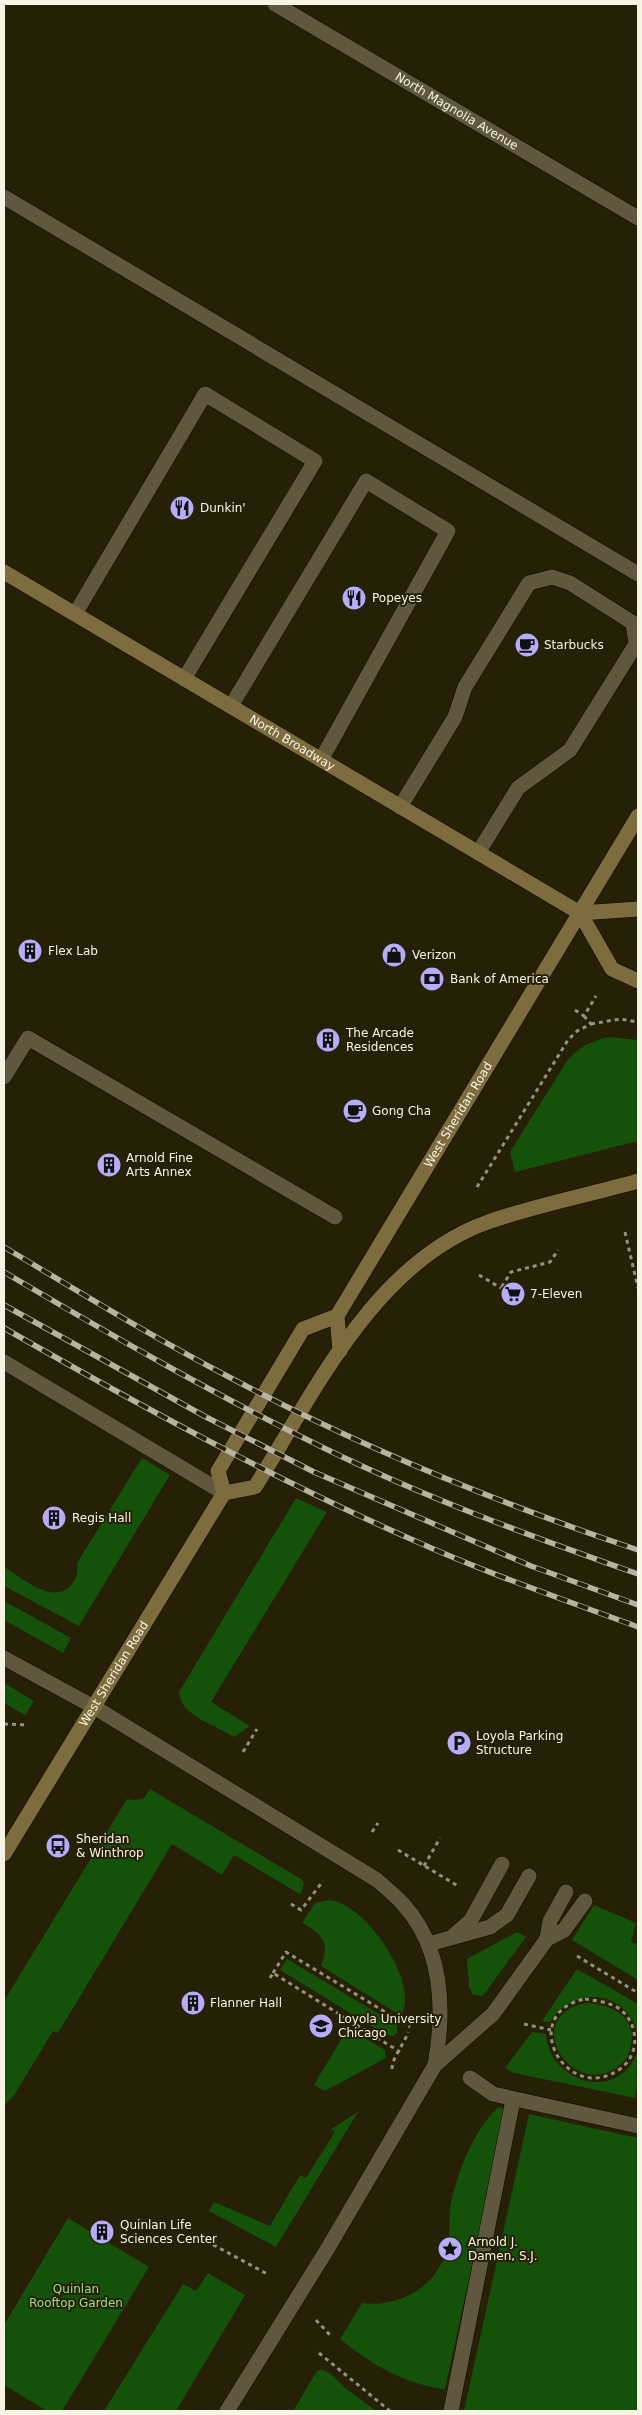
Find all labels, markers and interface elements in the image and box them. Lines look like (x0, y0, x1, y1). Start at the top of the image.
street label: North Magnolia Avenue (393, 70, 521, 153)
restaurant icon: Dunkin' (169, 495, 195, 521)
place label: Dunkin' (200, 501, 246, 515)
restaurant icon: Popeyes (341, 585, 367, 611)
place label: Popeyes (372, 591, 422, 605)
cafe icon: Starbucks (514, 632, 540, 658)
place label: Starbucks (544, 638, 604, 652)
street label: North Broadway (247, 712, 338, 773)
building icon: Flex Lab (17, 938, 43, 964)
shop icon: Verizon (381, 942, 407, 968)
place label: Flex Lab (48, 944, 98, 958)
place label: Verizon (412, 948, 456, 962)
bank icon: Bank of America (419, 966, 445, 992)
place label: Bank of America (450, 972, 549, 986)
place label: The Arcade Residences (345, 1026, 414, 1054)
building icon: The Arcade Residences (315, 1027, 341, 1053)
street label: West Sheridan Road (421, 1059, 495, 1170)
cafe icon: Gong Cha (342, 1098, 368, 1124)
place label: Gong Cha (372, 1104, 431, 1118)
place label: Arnold Fine Arts Annex (126, 1151, 193, 1179)
building icon: Arnold Fine Arts Annex (96, 1152, 122, 1178)
supermarket icon: 7-Eleven (500, 1281, 526, 1307)
place label: 7-Eleven (530, 1287, 582, 1301)
building icon: Regis Hall (41, 1505, 67, 1531)
place label: Regis Hall (72, 1511, 131, 1525)
street label: West Sheridan Road (76, 1619, 151, 1729)
place label: Loyola Parking Structure (476, 1729, 563, 1757)
parking icon: Loyola Parking Structure (446, 1730, 472, 1756)
place label: Sheridan & Winthrop (76, 1832, 144, 1860)
bus stop icon: Sheridan & Winthrop (45, 1833, 71, 1859)
building icon: Flanner Hall (180, 1990, 206, 2016)
place label: Flanner Hall (210, 1996, 282, 2010)
place label: Loyola University Chicago (338, 2012, 441, 2040)
school or university icon: Loyola University Chicago (308, 2013, 334, 2039)
place label: Quinlan Life Sciences Center (120, 2218, 217, 2246)
building icon: Quinlan Life Sciences Center (89, 2219, 115, 2245)
place label: Arnold J. Damen, S.J. (468, 2235, 538, 2263)
place icon: Arnold J. Damen, S.J. (437, 2236, 463, 2262)
park label: Quinlan Rooftop Garden (29, 2282, 123, 2310)

